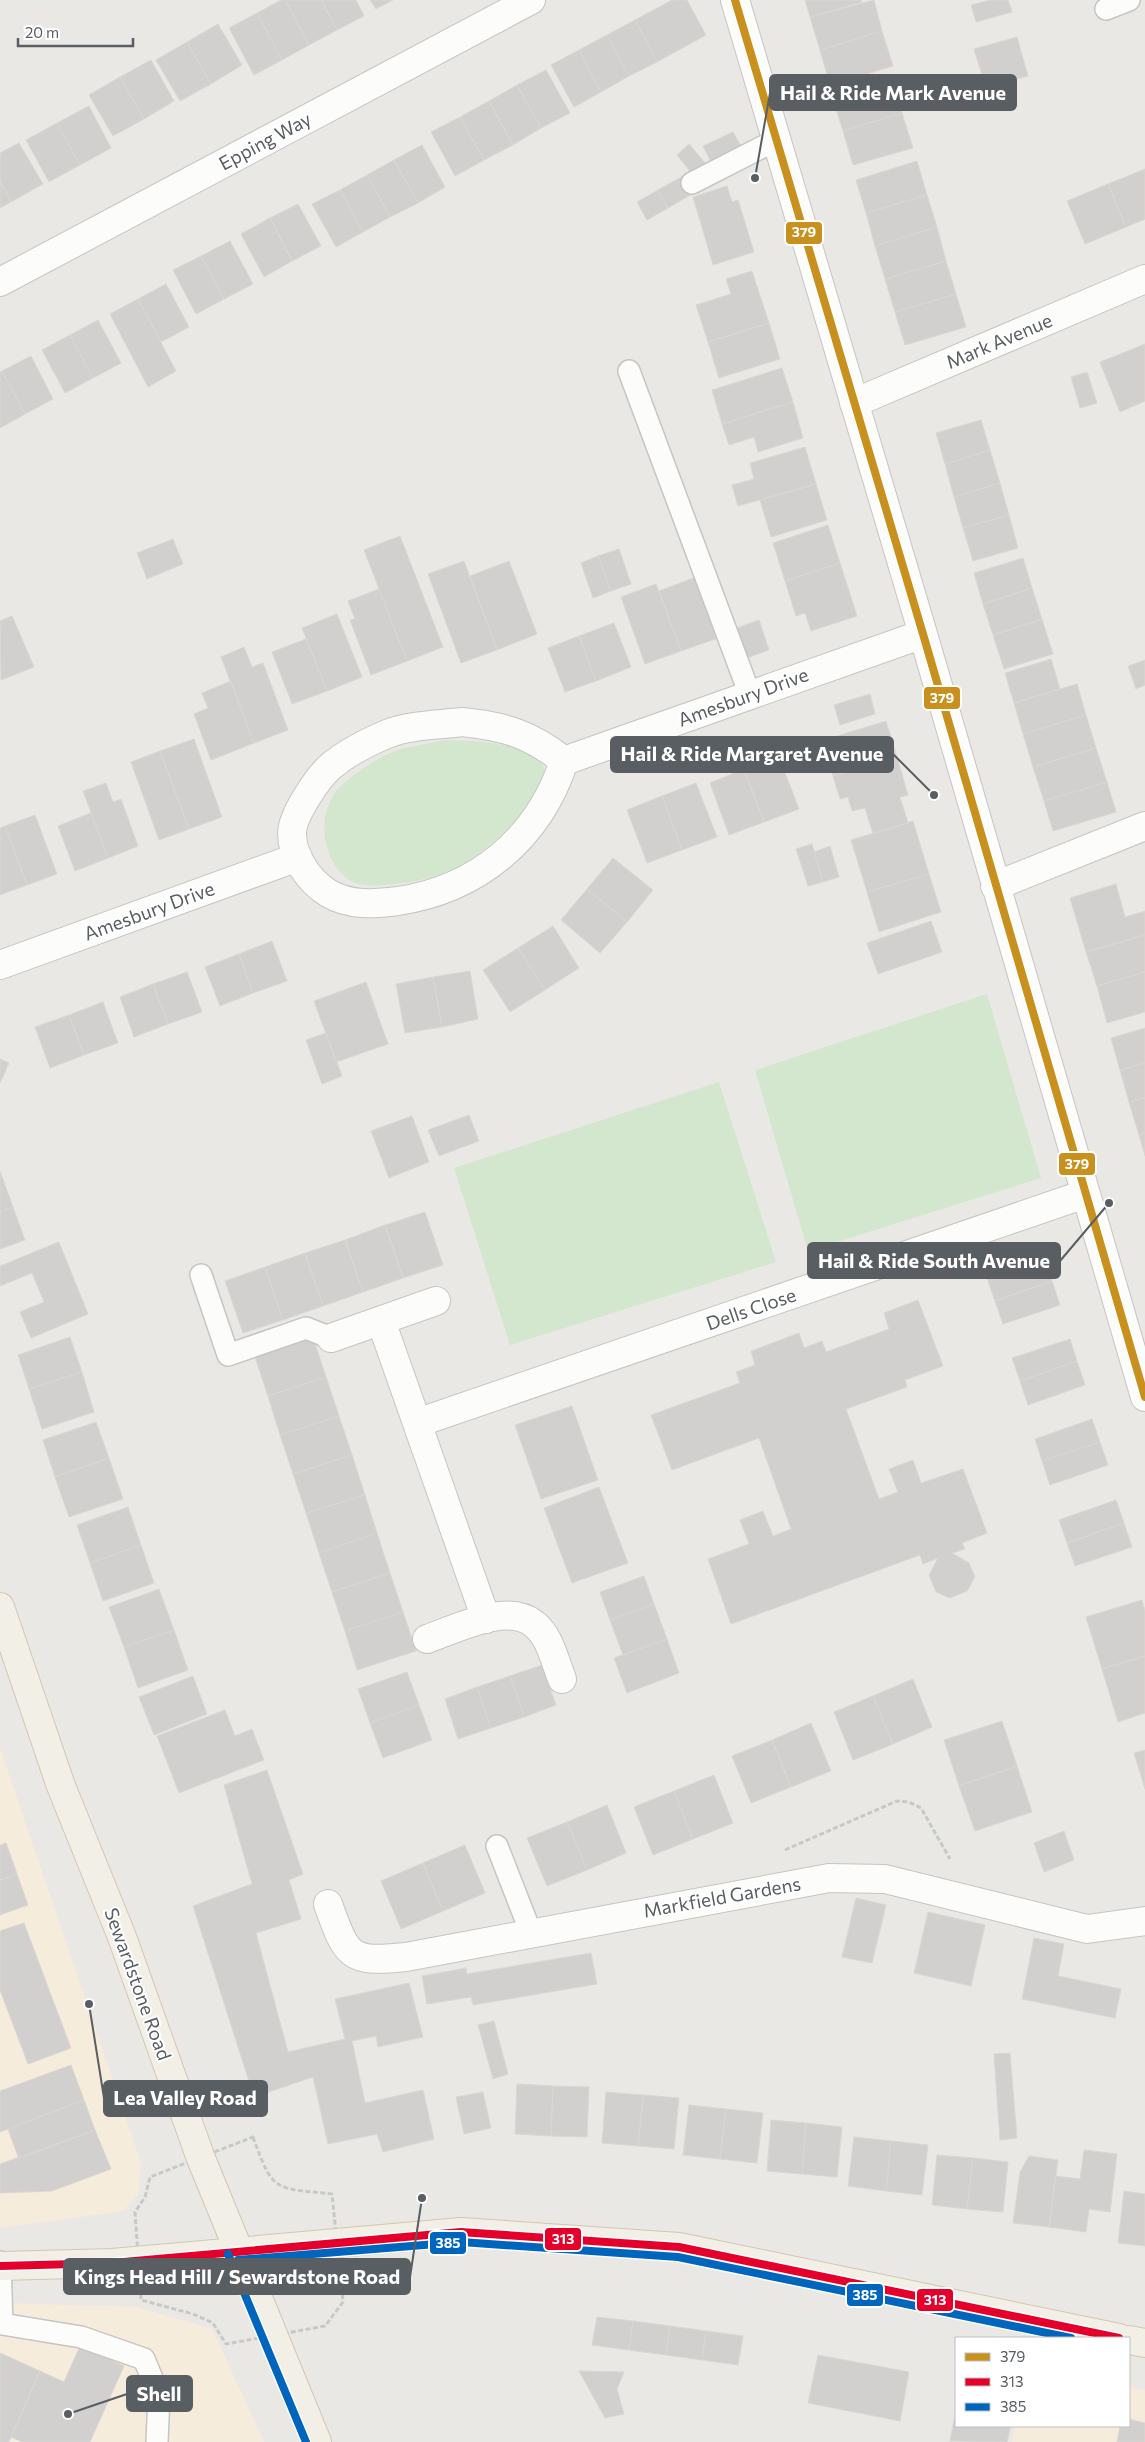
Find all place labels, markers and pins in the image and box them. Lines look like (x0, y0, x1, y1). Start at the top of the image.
callout: Hail & Ride Mark Avenue (770, 75, 1016, 110)
callout: Hail & Ride Margaret Avenue (611, 737, 893, 772)
callout: Hail & Ride South Avenue (808, 1243, 1060, 1278)
callout: Lea Valley Road (104, 2081, 267, 2116)
callout: Kings Head Hill / Sewardstone Road (64, 2259, 410, 2294)
callout: Shell (127, 2376, 192, 2411)

